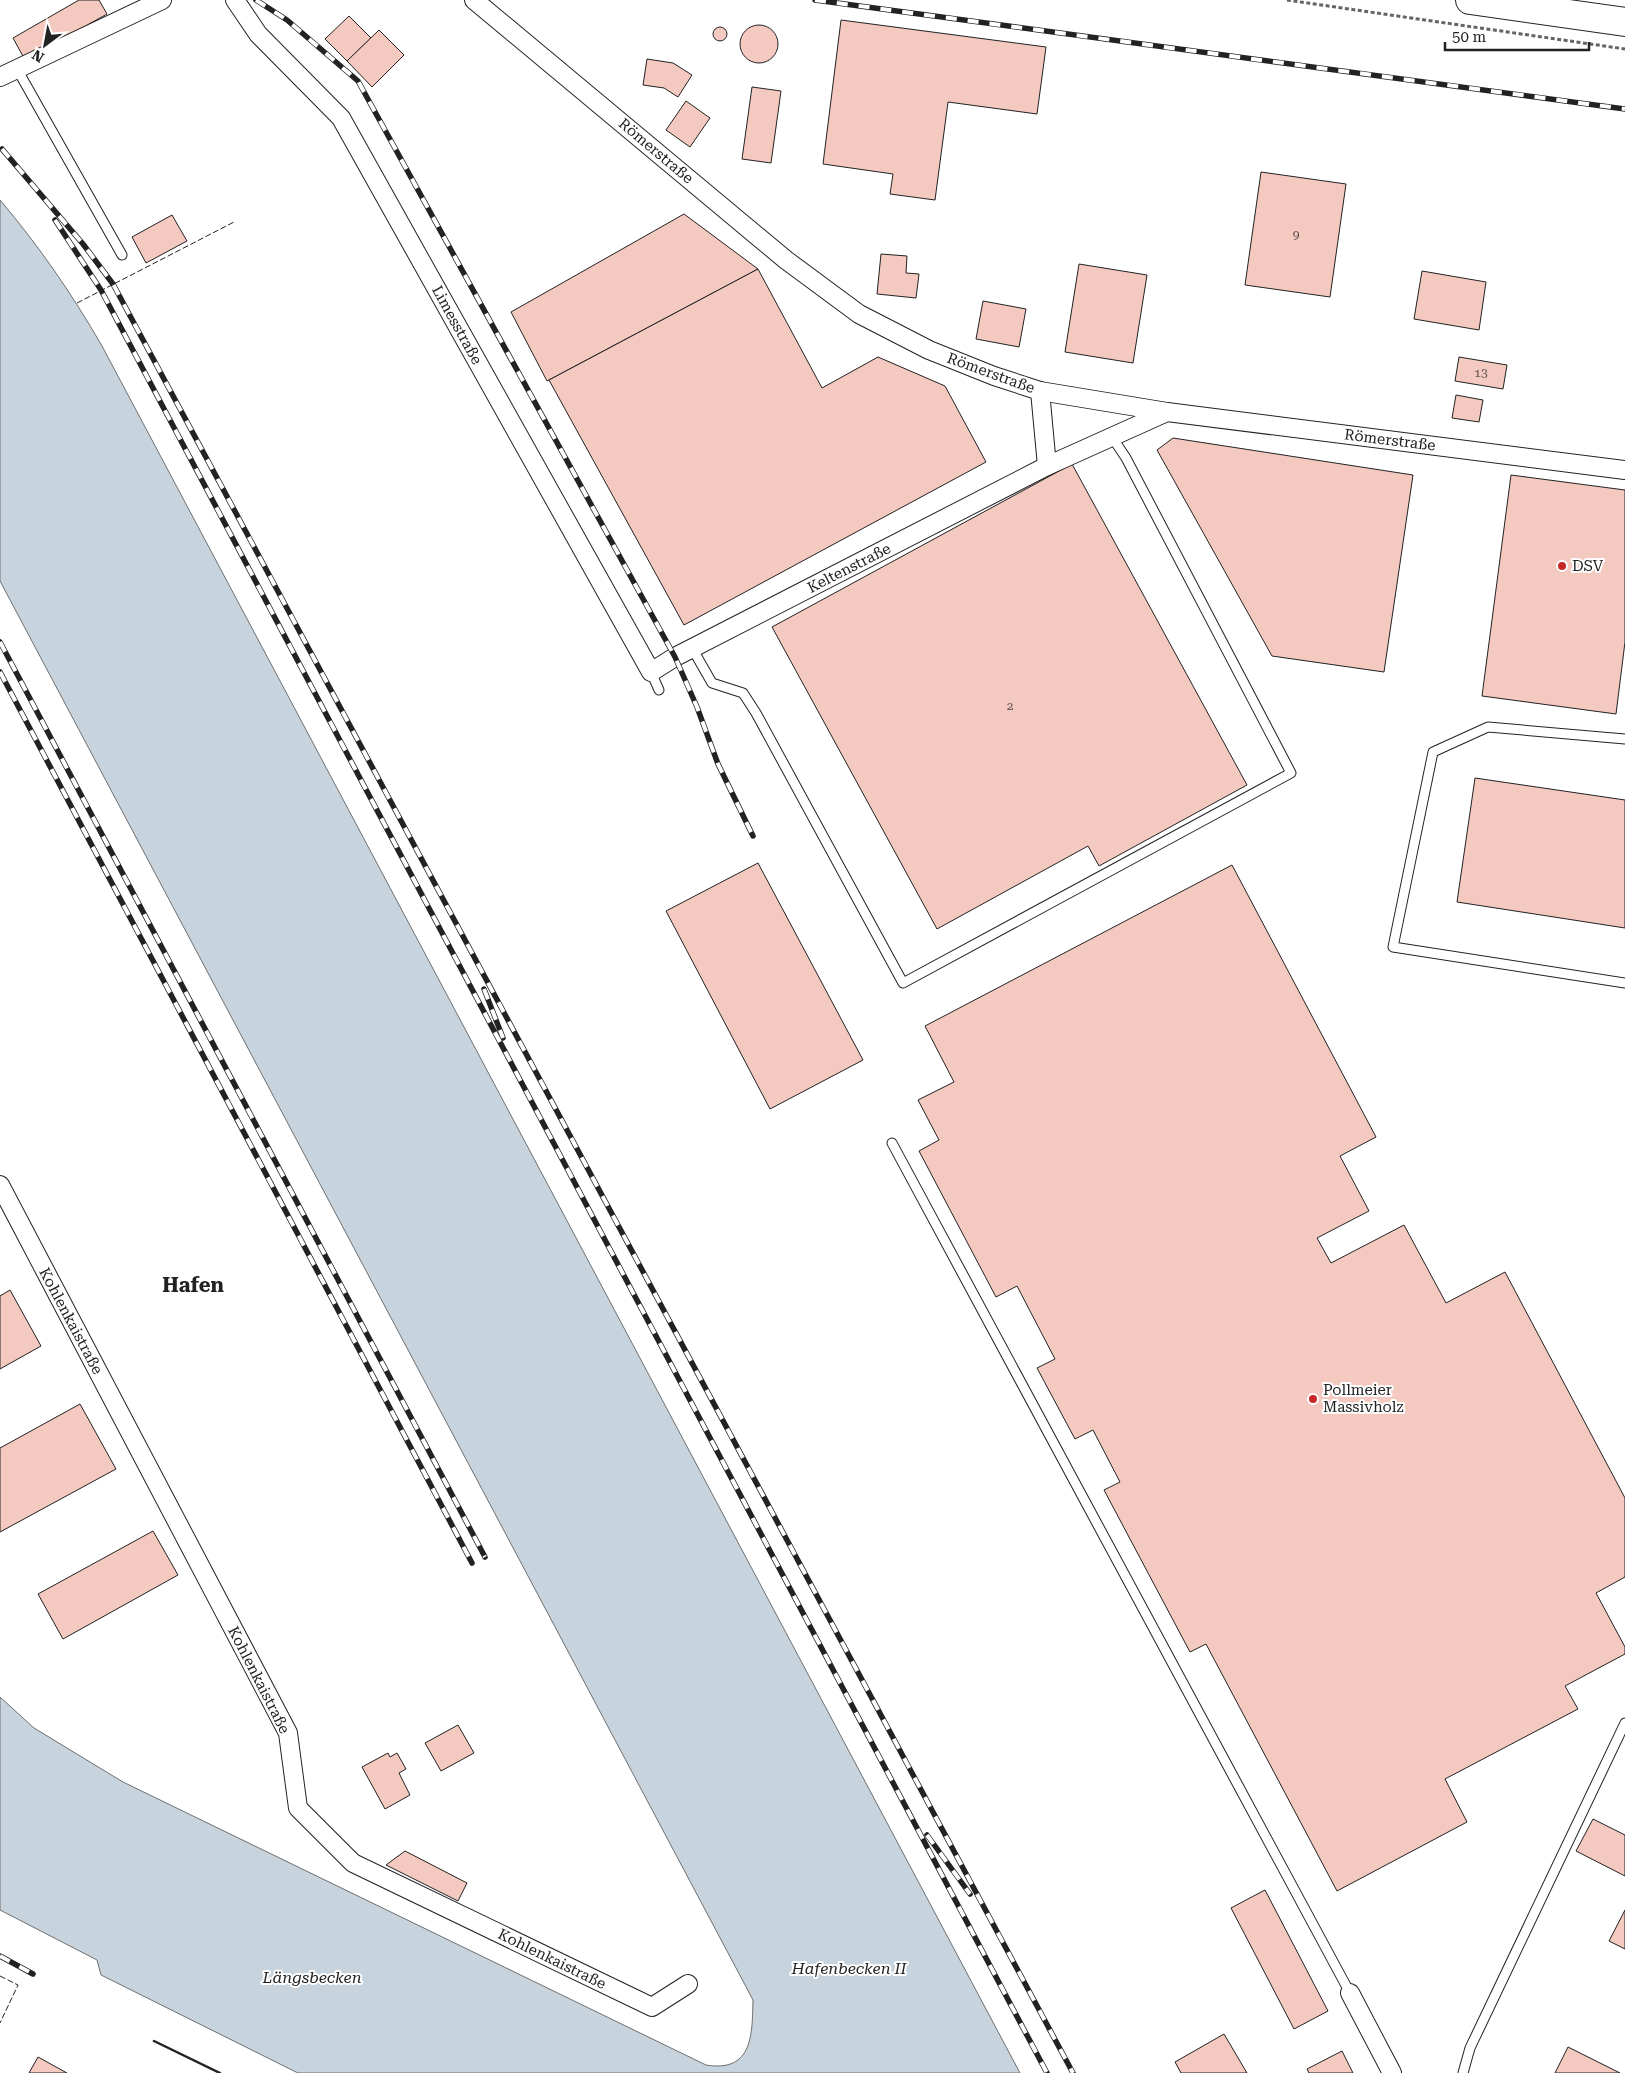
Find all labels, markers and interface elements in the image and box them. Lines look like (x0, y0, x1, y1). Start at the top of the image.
north arrow (20, 20, 70, 70)
scale bar (1445, 20, 1589, 52)
text: 50 m (1452, 28, 1487, 46)
text: N (29, 46, 47, 66)
street label: Römerstraße (615, 115, 697, 187)
house number: 9 (1293, 228, 1300, 242)
street label: Limesstraße (428, 282, 486, 368)
street label: Römerstraße (945, 349, 1037, 397)
house number: 13 (1474, 366, 1488, 380)
street label: Römerstraße (1343, 425, 1437, 455)
street label: Keltenstraße (804, 539, 894, 597)
place label: DSV (1572, 557, 1604, 575)
marker: DSV (1556, 560, 1568, 572)
house number: 2 (1007, 699, 1014, 713)
street label: Kohlenkaistraße (35, 1265, 107, 1377)
district label: Hafen (162, 1273, 224, 1297)
place label: Pollmeier Massivholz (1323, 1381, 1404, 1416)
marker: Pollmeier Massivholz (1307, 1393, 1319, 1405)
street label: Kohlenkaistraße (224, 1623, 294, 1737)
street label: Kohlenkaistraße (495, 1925, 609, 1993)
water label: Hafenbecken II (790, 1959, 908, 1978)
water label: Längsbecken (261, 1968, 362, 1987)

